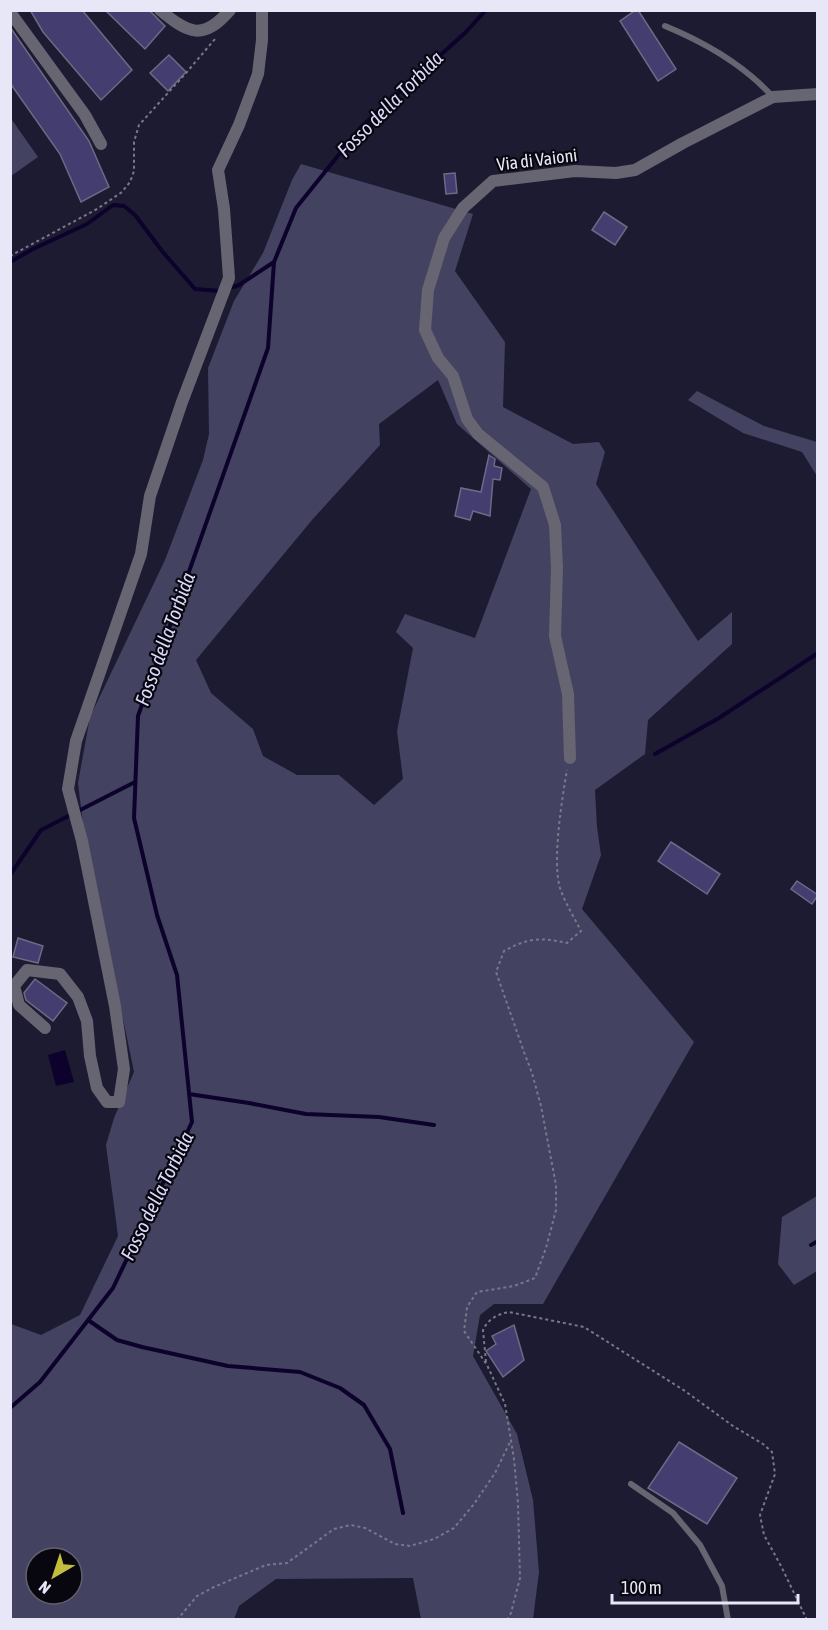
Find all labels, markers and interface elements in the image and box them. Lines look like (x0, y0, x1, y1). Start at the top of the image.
water label: Fosso della Torbida (332, 46, 447, 161)
street label: Via di Vaioni (495, 144, 578, 175)
water label: Fosso della Torbida (130, 569, 199, 709)
water label: Fosso della Torbida (116, 1128, 198, 1264)
north arrow (24, 1546, 84, 1606)
scale bar (612, 1567, 798, 1605)
text: 100 m (621, 1577, 662, 1598)
text: N (35, 1578, 54, 1598)

